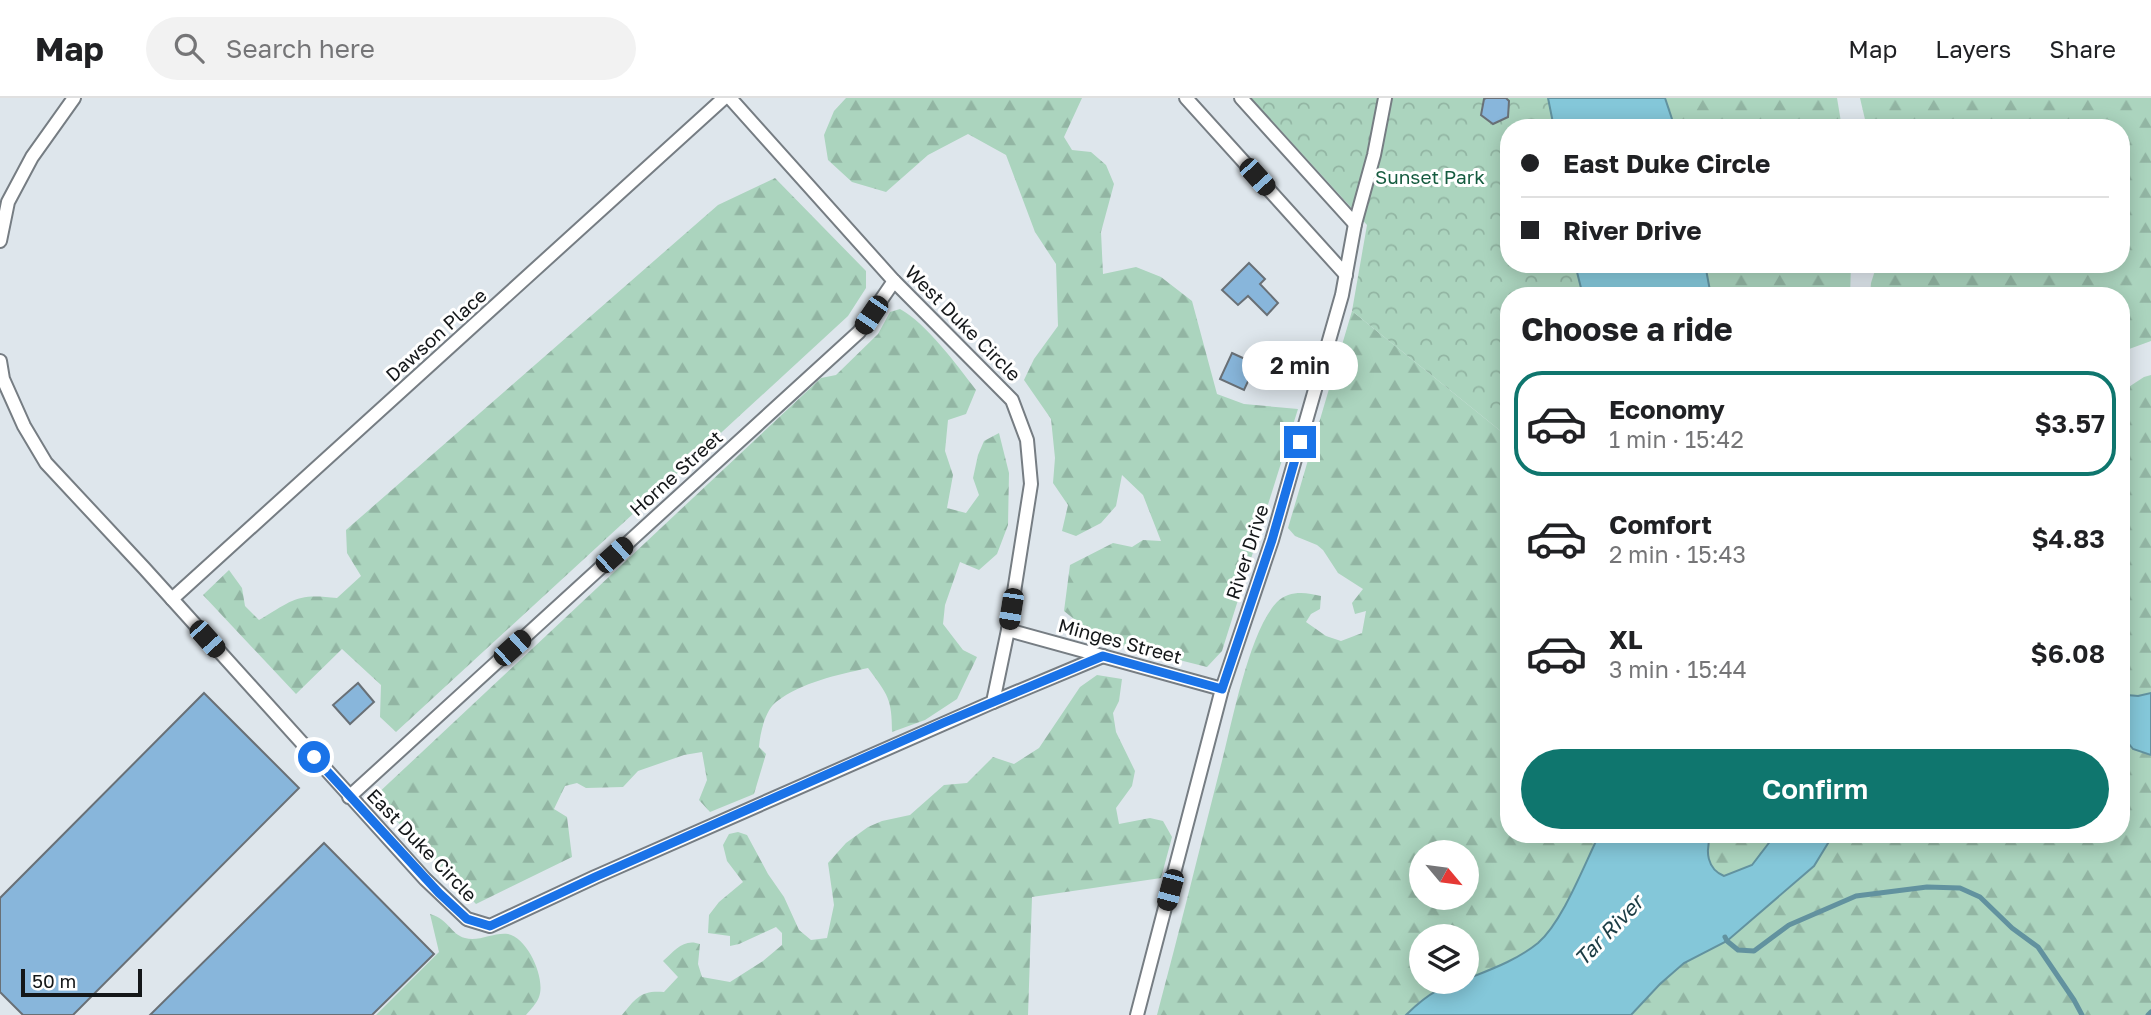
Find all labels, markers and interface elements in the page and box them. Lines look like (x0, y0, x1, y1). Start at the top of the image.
search box (146, 17, 636, 80)
text: Map (35, 29, 104, 68)
icon: search (170, 29, 208, 67)
text: Search here (226, 33, 375, 64)
text: Map (1848, 34, 1897, 63)
text: Layers (1935, 34, 2011, 63)
text: Share (2049, 34, 2116, 63)
text: East Duke Circle (1563, 148, 1770, 179)
car (1236, 154, 1279, 200)
park label: Sunset Park (1375, 165, 1485, 188)
text: River Drive (1563, 215, 1702, 246)
street label: West Duke Circle (901, 260, 1026, 385)
street label: Dawson Place (380, 283, 491, 386)
car (851, 292, 892, 338)
text: Choose a ride (1521, 310, 1733, 348)
callout: 2 min (1242, 341, 1358, 390)
text: 2 min (1270, 351, 1330, 379)
icon: car (1525, 392, 1588, 455)
text: Economy (1609, 394, 1725, 425)
text: $3.57 (2034, 408, 2105, 439)
street label: Horne Street (625, 425, 727, 520)
text: 1 min · 15:42 (1609, 425, 1744, 453)
route end (1284, 426, 1316, 458)
street label: River Drive (1220, 501, 1273, 602)
icon: car (1525, 507, 1588, 570)
text: Comfort (1609, 509, 1712, 540)
text: $4.83 (2031, 523, 2105, 554)
car (592, 533, 637, 577)
text: 2 min · 15:43 (1609, 540, 1746, 568)
car (998, 587, 1025, 631)
street label: Minges Street (1056, 613, 1184, 668)
car (186, 616, 229, 662)
icon: car (1525, 622, 1588, 685)
text: XL (1609, 624, 1643, 655)
car (490, 626, 535, 670)
text: $6.08 (2031, 638, 2105, 669)
text: 3 min · 15:44 (1609, 655, 1747, 683)
route start (298, 741, 330, 773)
button: Confirm (1521, 749, 2109, 829)
street label: East Duke Circle (363, 783, 482, 906)
north arrow (1409, 840, 1479, 910)
map controls (1409, 840, 1479, 994)
car (1155, 867, 1186, 913)
water label: Tar River (1568, 888, 1650, 971)
button: layers (1409, 924, 1479, 994)
scale bar (21, 966, 142, 998)
text: 50 m (32, 969, 76, 992)

